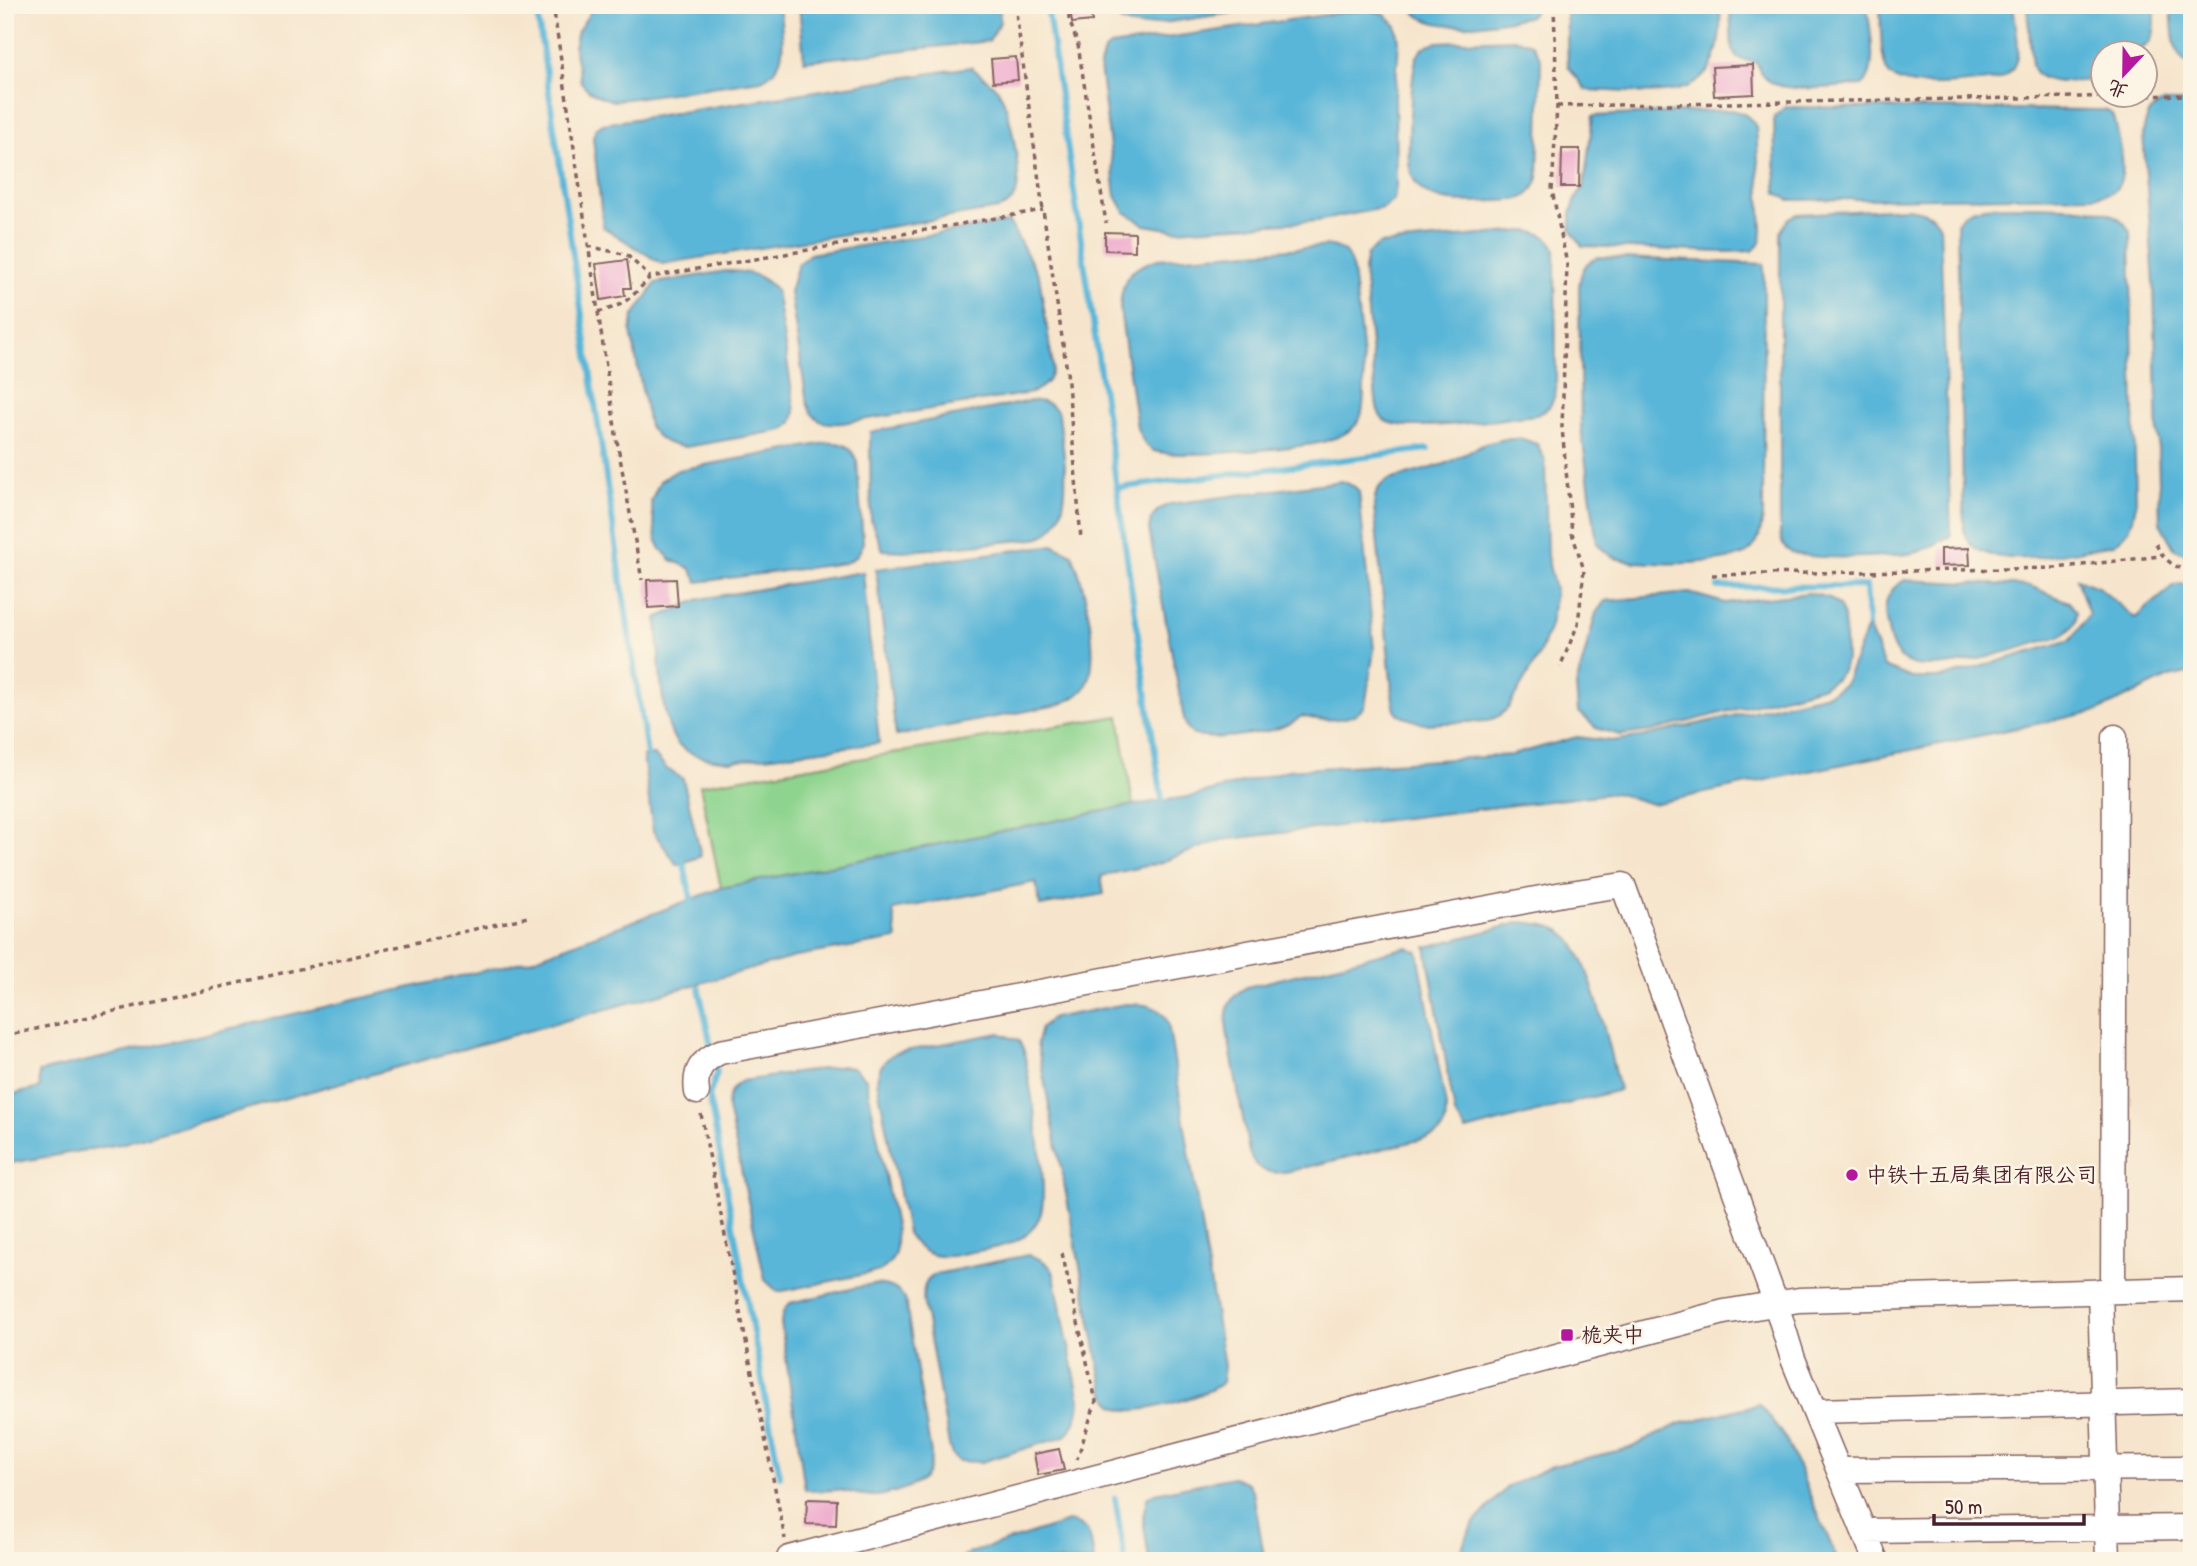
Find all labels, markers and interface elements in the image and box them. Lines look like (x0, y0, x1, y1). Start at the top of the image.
north arrow (2088, 38, 2158, 108)
text: 北 (2104, 74, 2131, 105)
place label: 中铁十五局集团有限公司 (1866, 1160, 2097, 1189)
marker: 中铁十五局集团有限公司 (1844, 1167, 1860, 1183)
place label: 桅夹中 (1581, 1320, 1644, 1349)
marker: 桅夹中 (1559, 1327, 1575, 1343)
scale bar (1934, 1482, 2085, 1526)
text: 50 m (1945, 1492, 1982, 1521)

